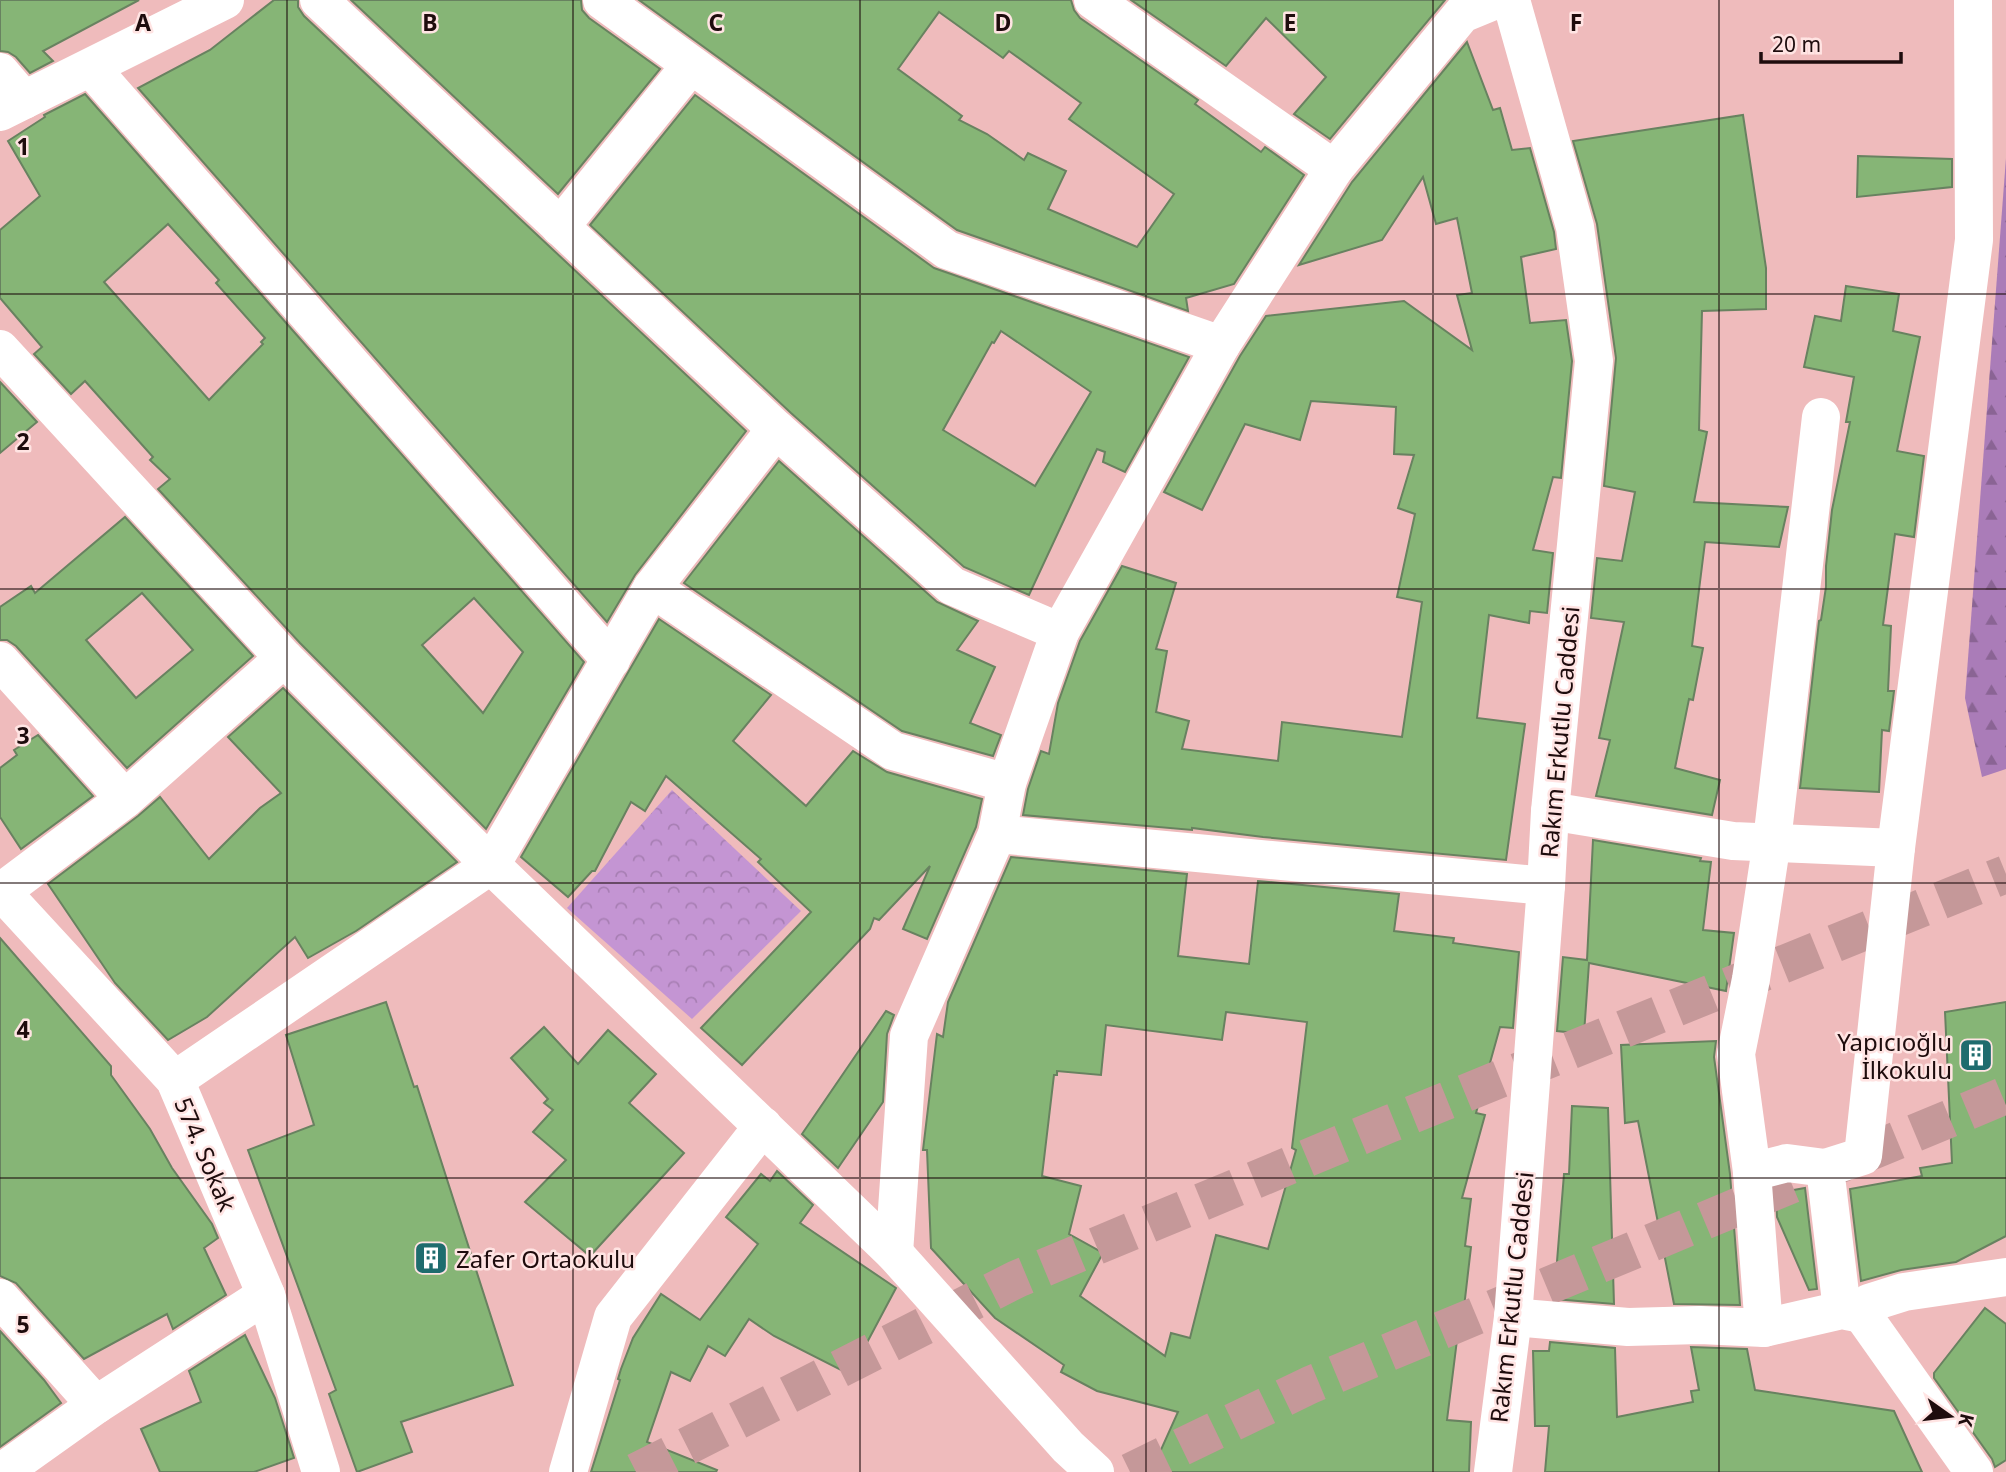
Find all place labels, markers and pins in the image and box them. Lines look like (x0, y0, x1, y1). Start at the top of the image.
place label: Yapıcıoğlu İlkokulu (1837, 1025, 1952, 1086)
building icon: Yapıcıoğlu İlkokulu (1957, 1036, 1995, 1074)
building icon: Zafer Ortaokulu (412, 1239, 450, 1277)
place label: Zafer Ortaokulu (456, 1242, 635, 1275)

